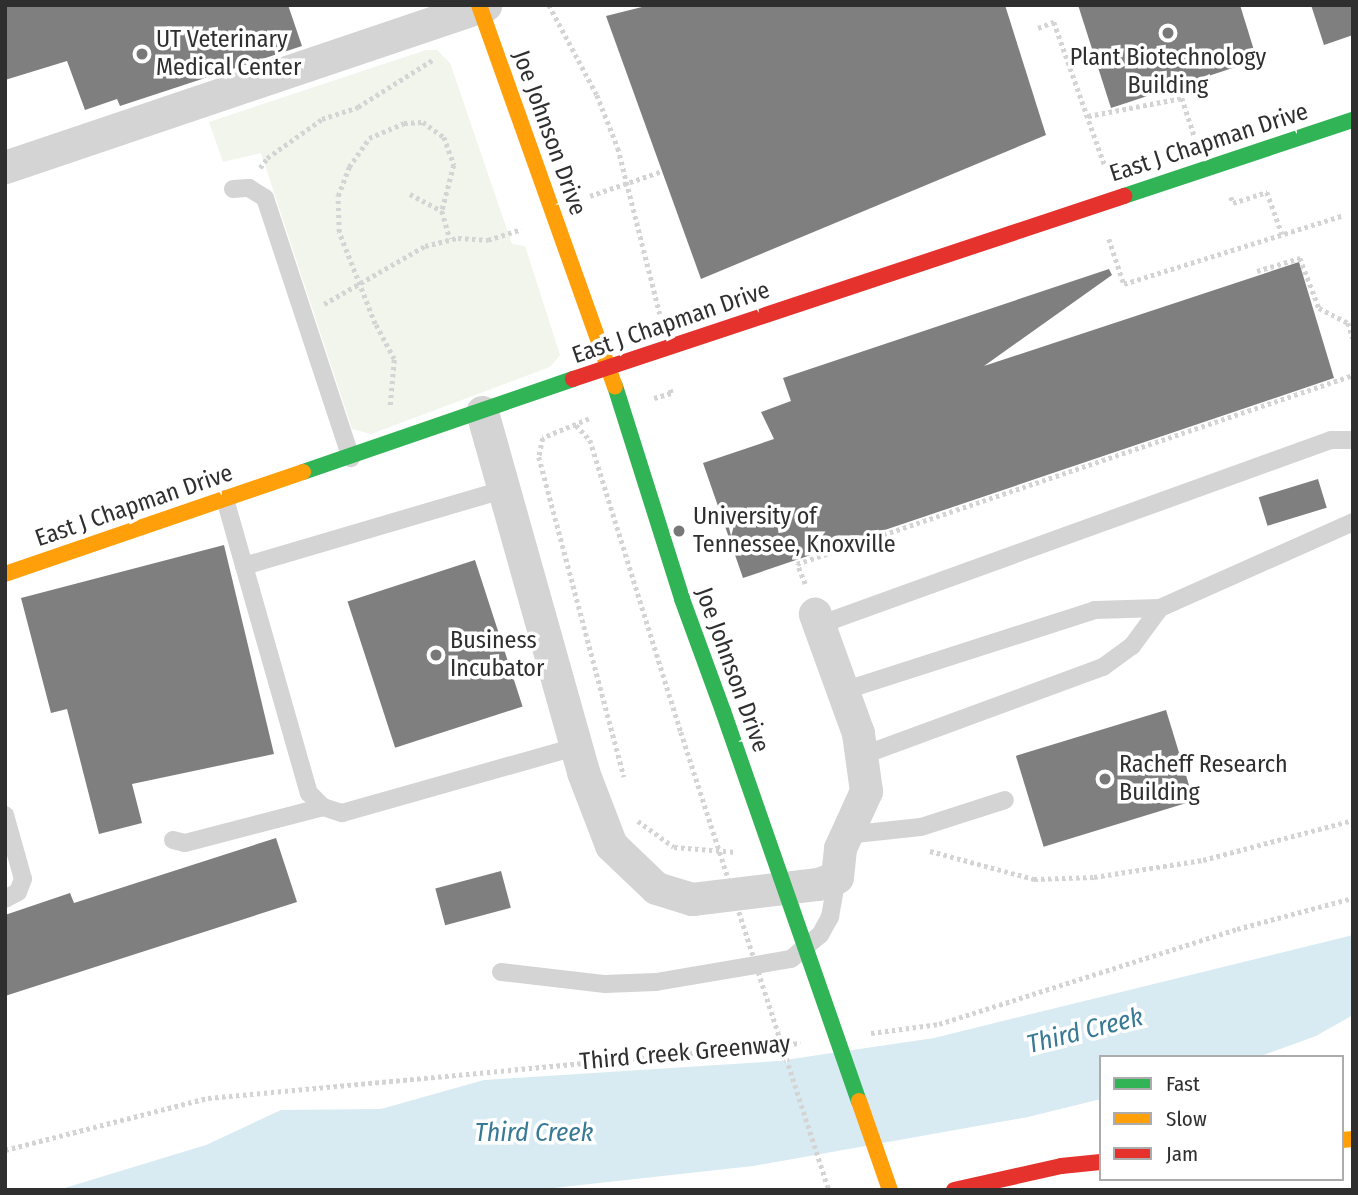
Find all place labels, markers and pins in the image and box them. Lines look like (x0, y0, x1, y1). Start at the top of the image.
marker: Plant Biotechnology Building (1160, 25, 1176, 41)
place label: UT Veterinary Medical Center (156, 26, 301, 82)
place label: Plant Biotechnology Building (1070, 44, 1266, 100)
marker: UT Veterinary Medical Center (134, 46, 150, 62)
place label: University of Tennessee, Knoxville (693, 503, 896, 559)
marker: University of Tennessee, Knoxville (671, 523, 687, 539)
place label: Business Incubator (450, 627, 544, 683)
marker: Business Incubator (428, 647, 444, 663)
place label: Racheff Research Building (1119, 751, 1288, 807)
marker: Racheff Research Building (1097, 771, 1113, 787)

